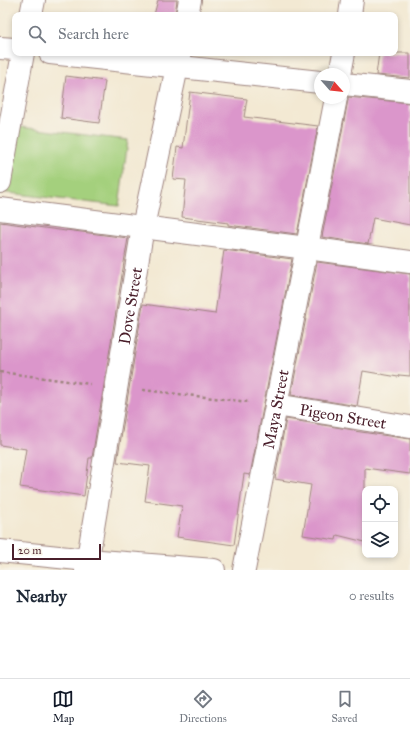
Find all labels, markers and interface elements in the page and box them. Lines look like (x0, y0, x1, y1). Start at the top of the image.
search box (12, 12, 398, 56)
icon: search (26, 23, 48, 45)
text: Search here (58, 25, 129, 43)
north arrow (314, 68, 350, 104)
street label: Dove Street (115, 265, 146, 346)
street label: Maya Street (259, 367, 293, 450)
street label: Pigeon Street (298, 400, 388, 433)
map controls (362, 486, 398, 558)
button: locate (362, 486, 398, 522)
button: layers (362, 522, 398, 558)
scale bar (12, 542, 101, 561)
text: 20 m (18, 544, 41, 557)
text: Nearby (16, 586, 67, 607)
text: 0 results (349, 588, 394, 604)
tab: Map (52, 688, 74, 725)
tab: Directions (179, 688, 227, 725)
tab: Saved (331, 688, 358, 725)

